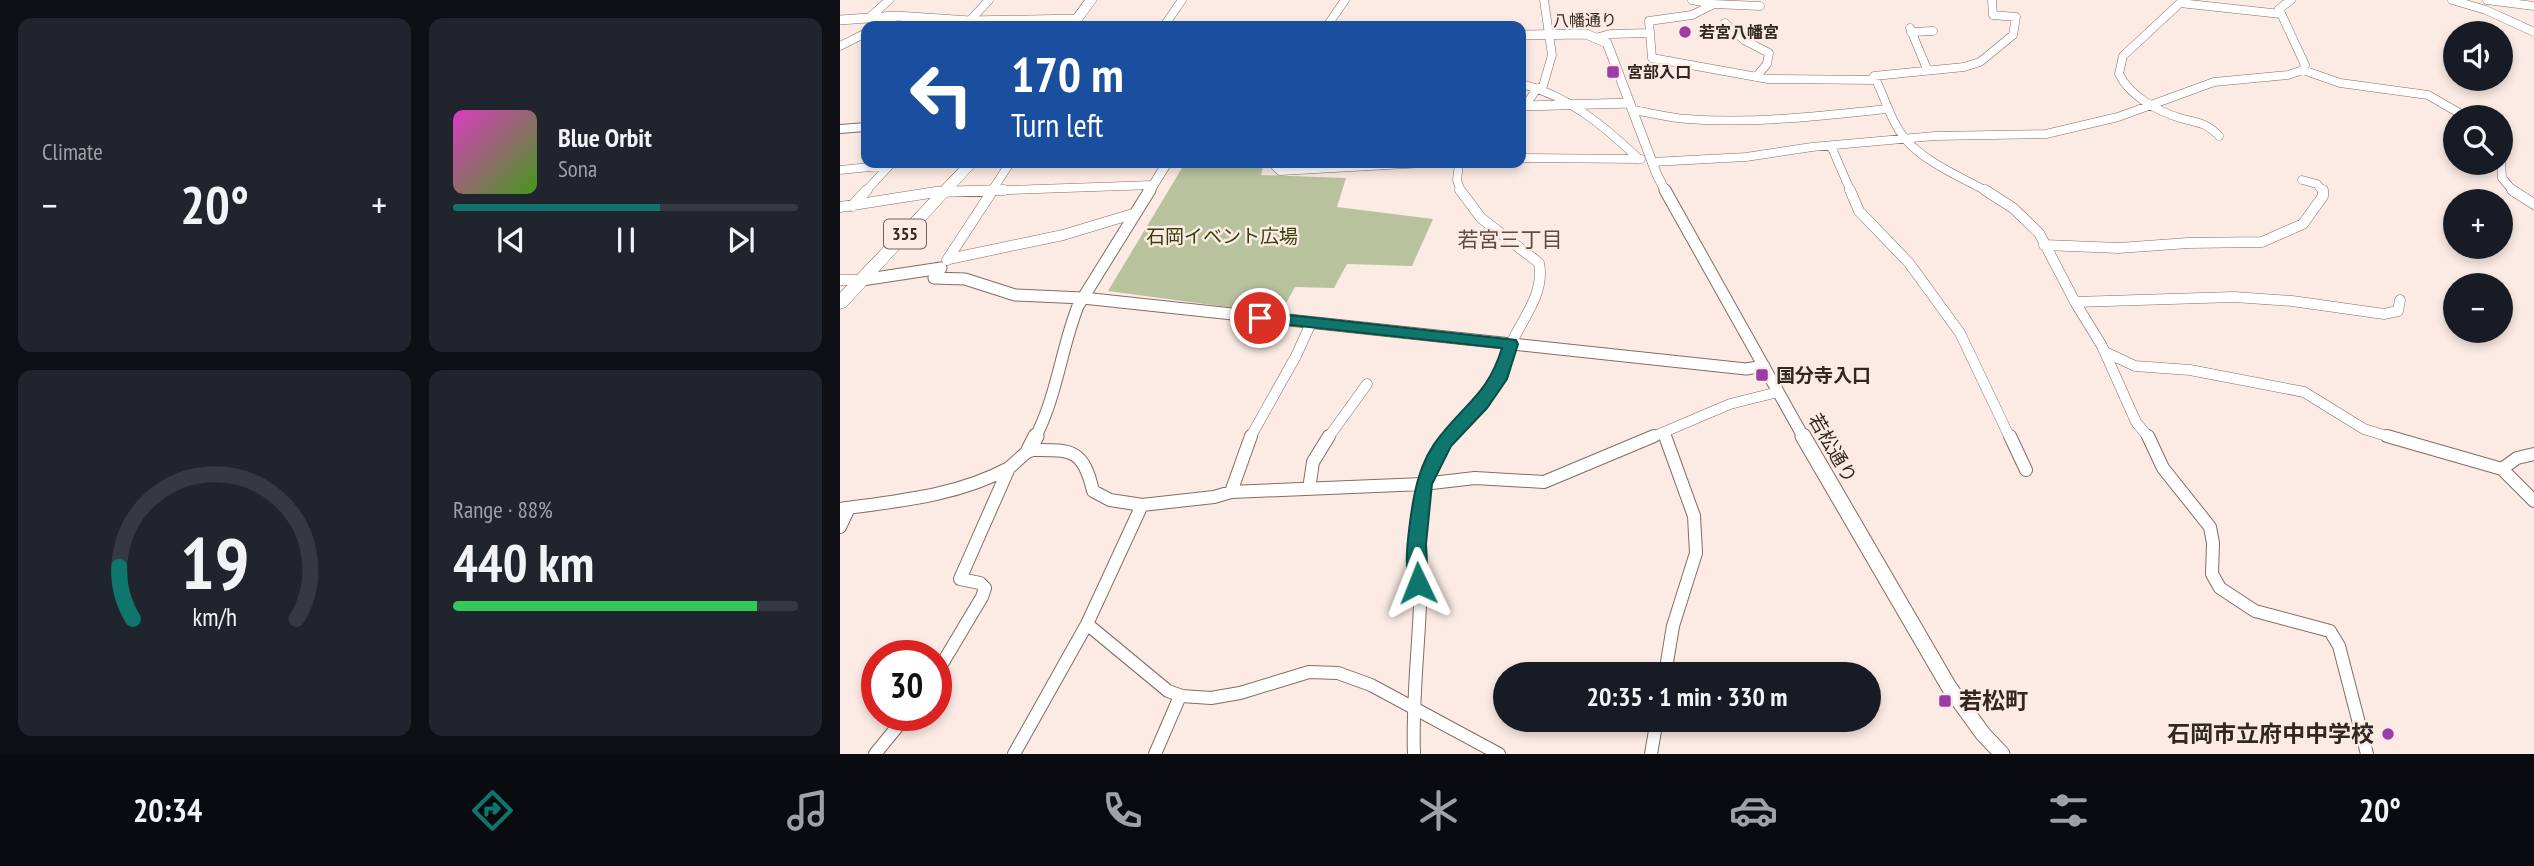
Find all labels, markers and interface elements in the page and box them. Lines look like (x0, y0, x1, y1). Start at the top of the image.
street label: 八幡通り (1553, 9, 1617, 31)
map controls (2443, 21, 2513, 343)
button: sound (2443, 21, 2513, 91)
place label: 若宮八幡宮 (1699, 22, 1779, 42)
marker: 若宮八幡宮 (1677, 24, 1693, 40)
text: 170 m (1011, 42, 1124, 106)
icon: left (896, 49, 987, 140)
place label: 宮部入口 (1627, 62, 1691, 82)
marker: 宮部入口 (1605, 64, 1621, 80)
text: Turn left (1011, 104, 1103, 146)
button: search (2443, 105, 2513, 175)
text: Blue Orbit (558, 121, 652, 154)
text: Climate (42, 137, 103, 166)
text: Sona (558, 154, 597, 183)
text: 20° (180, 171, 249, 238)
text: − (42, 180, 58, 229)
text: + (371, 180, 387, 229)
button: + (2443, 189, 2513, 259)
road number: 355 (884, 220, 926, 248)
icon: previous (492, 221, 530, 259)
icon: pause (607, 221, 645, 259)
icon: next (722, 221, 760, 259)
park label: 石岡イベント広場 (1146, 224, 1298, 248)
district label: 若宮三丁目 (1458, 226, 1563, 253)
button: − (2443, 273, 2513, 343)
pin (1230, 288, 1290, 348)
icon: arrive (1241, 299, 1279, 337)
place label: 国分寺入口 (1776, 363, 1871, 387)
marker: 国分寺入口 (1754, 367, 1770, 383)
street label: 若松通り (1804, 409, 1862, 487)
text: Range · 88% (453, 495, 553, 524)
text: 19 (180, 515, 249, 609)
text: 440 km (453, 529, 594, 596)
position arrow (1381, 546, 1455, 620)
text: km/h (192, 601, 237, 633)
speed limit sign: 30 (861, 640, 952, 731)
text: 20:35 · 1 min · 330 m (1587, 680, 1787, 713)
place label: 若松町 (1959, 686, 2028, 715)
marker: 若松町 (1937, 693, 1953, 709)
place label: 石岡市立府中中学校 (2167, 719, 2374, 748)
marker: 石岡市立府中中学校 (2380, 726, 2396, 742)
icon: directions (468, 786, 517, 835)
icon: music (783, 786, 832, 835)
icon: phone (1098, 786, 1147, 835)
icon: climate (1414, 786, 1463, 835)
icon: car (1729, 786, 1778, 835)
icon: filters (2044, 786, 2093, 835)
text: 20:34 (133, 789, 202, 831)
text: 20° (2359, 789, 2401, 831)

